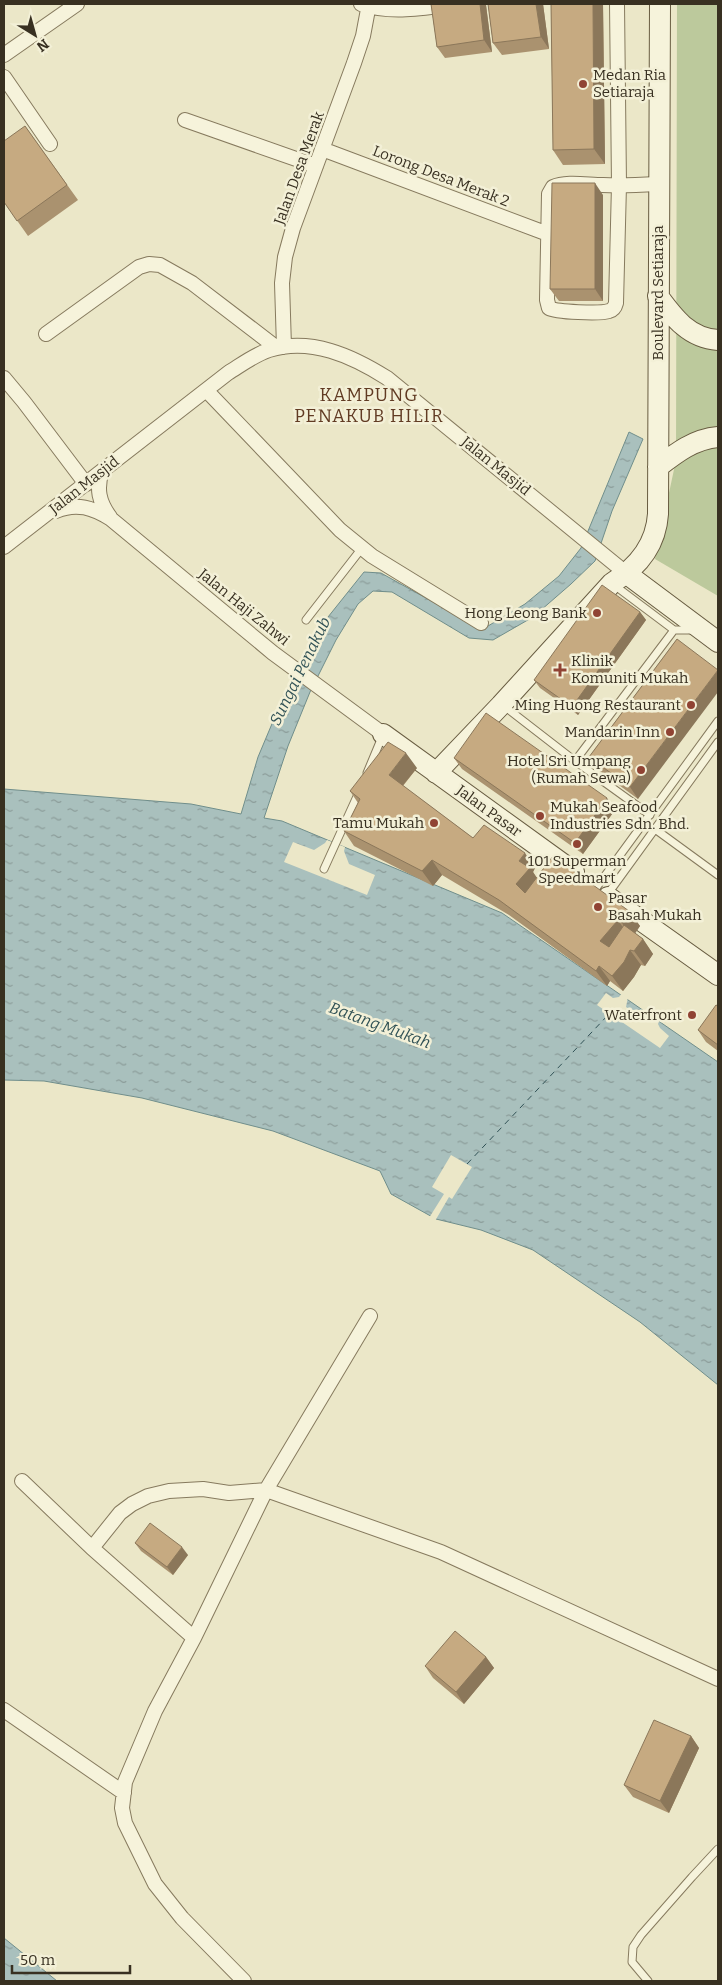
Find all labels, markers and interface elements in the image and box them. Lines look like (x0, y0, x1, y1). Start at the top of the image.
north arrow (10, 10, 60, 60)
text: N (33, 35, 52, 55)
place label: Medan Ria Setiaraja (593, 66, 666, 101)
marker: Medan Ria Setiaraja (577, 78, 589, 90)
street label: Jalan Desa Merak (270, 109, 328, 228)
street label: Lorong Desa Merak 2 (370, 142, 512, 210)
street label: Boulevard Setiaraja (649, 225, 667, 361)
district label: KAMPUNG PENAKUB HILIR (294, 384, 444, 427)
street label: Jalan Masjid (457, 432, 534, 499)
street label: Jalan Masjid (45, 452, 123, 518)
street label: Jalan Haji Zahwi (194, 564, 294, 650)
place label: Hong Leong Bank (464, 604, 587, 622)
marker: Hong Leong Bank (591, 607, 603, 619)
water label: Sungai Penakub (266, 614, 334, 728)
place label: Klinik Komuniti Mukah (571, 652, 689, 687)
marker: Klinik Komuniti Mukah (553, 663, 567, 677)
place label: Ming Huong Restaurant (515, 696, 682, 714)
marker: Ming Huong Restaurant (685, 699, 697, 711)
place label: Mandarin Inn (565, 723, 660, 741)
marker: Mandarin Inn (664, 726, 676, 738)
place label: Hotel Sri Umpang (Rumah Sewa) (507, 752, 631, 787)
marker: Hotel Sri Umpang (Rumah Sewa) (635, 764, 647, 776)
street label: Jalan Pasar (452, 781, 526, 841)
place label: Mukah Seafood Industries Sdn. Bhd. (550, 798, 689, 833)
marker: Mukah Seafood Industries Sdn. Bhd. (534, 810, 546, 822)
place label: Tamu Mukah (333, 814, 425, 832)
marker: Tamu Mukah (428, 817, 440, 829)
marker: 101 Superman Speedmart (571, 838, 583, 850)
place label: 101 Superman Speedmart (528, 852, 627, 887)
place label: Pasar Basah Mukah (608, 889, 702, 924)
marker: Pasar Basah Mukah (592, 901, 604, 913)
water label: Batang Mukah (327, 998, 433, 1052)
place label: Waterfront (605, 1006, 683, 1024)
marker: Waterfront (686, 1009, 698, 1021)
scale bar (12, 1942, 130, 1974)
text: 50 m (20, 1951, 56, 1969)

